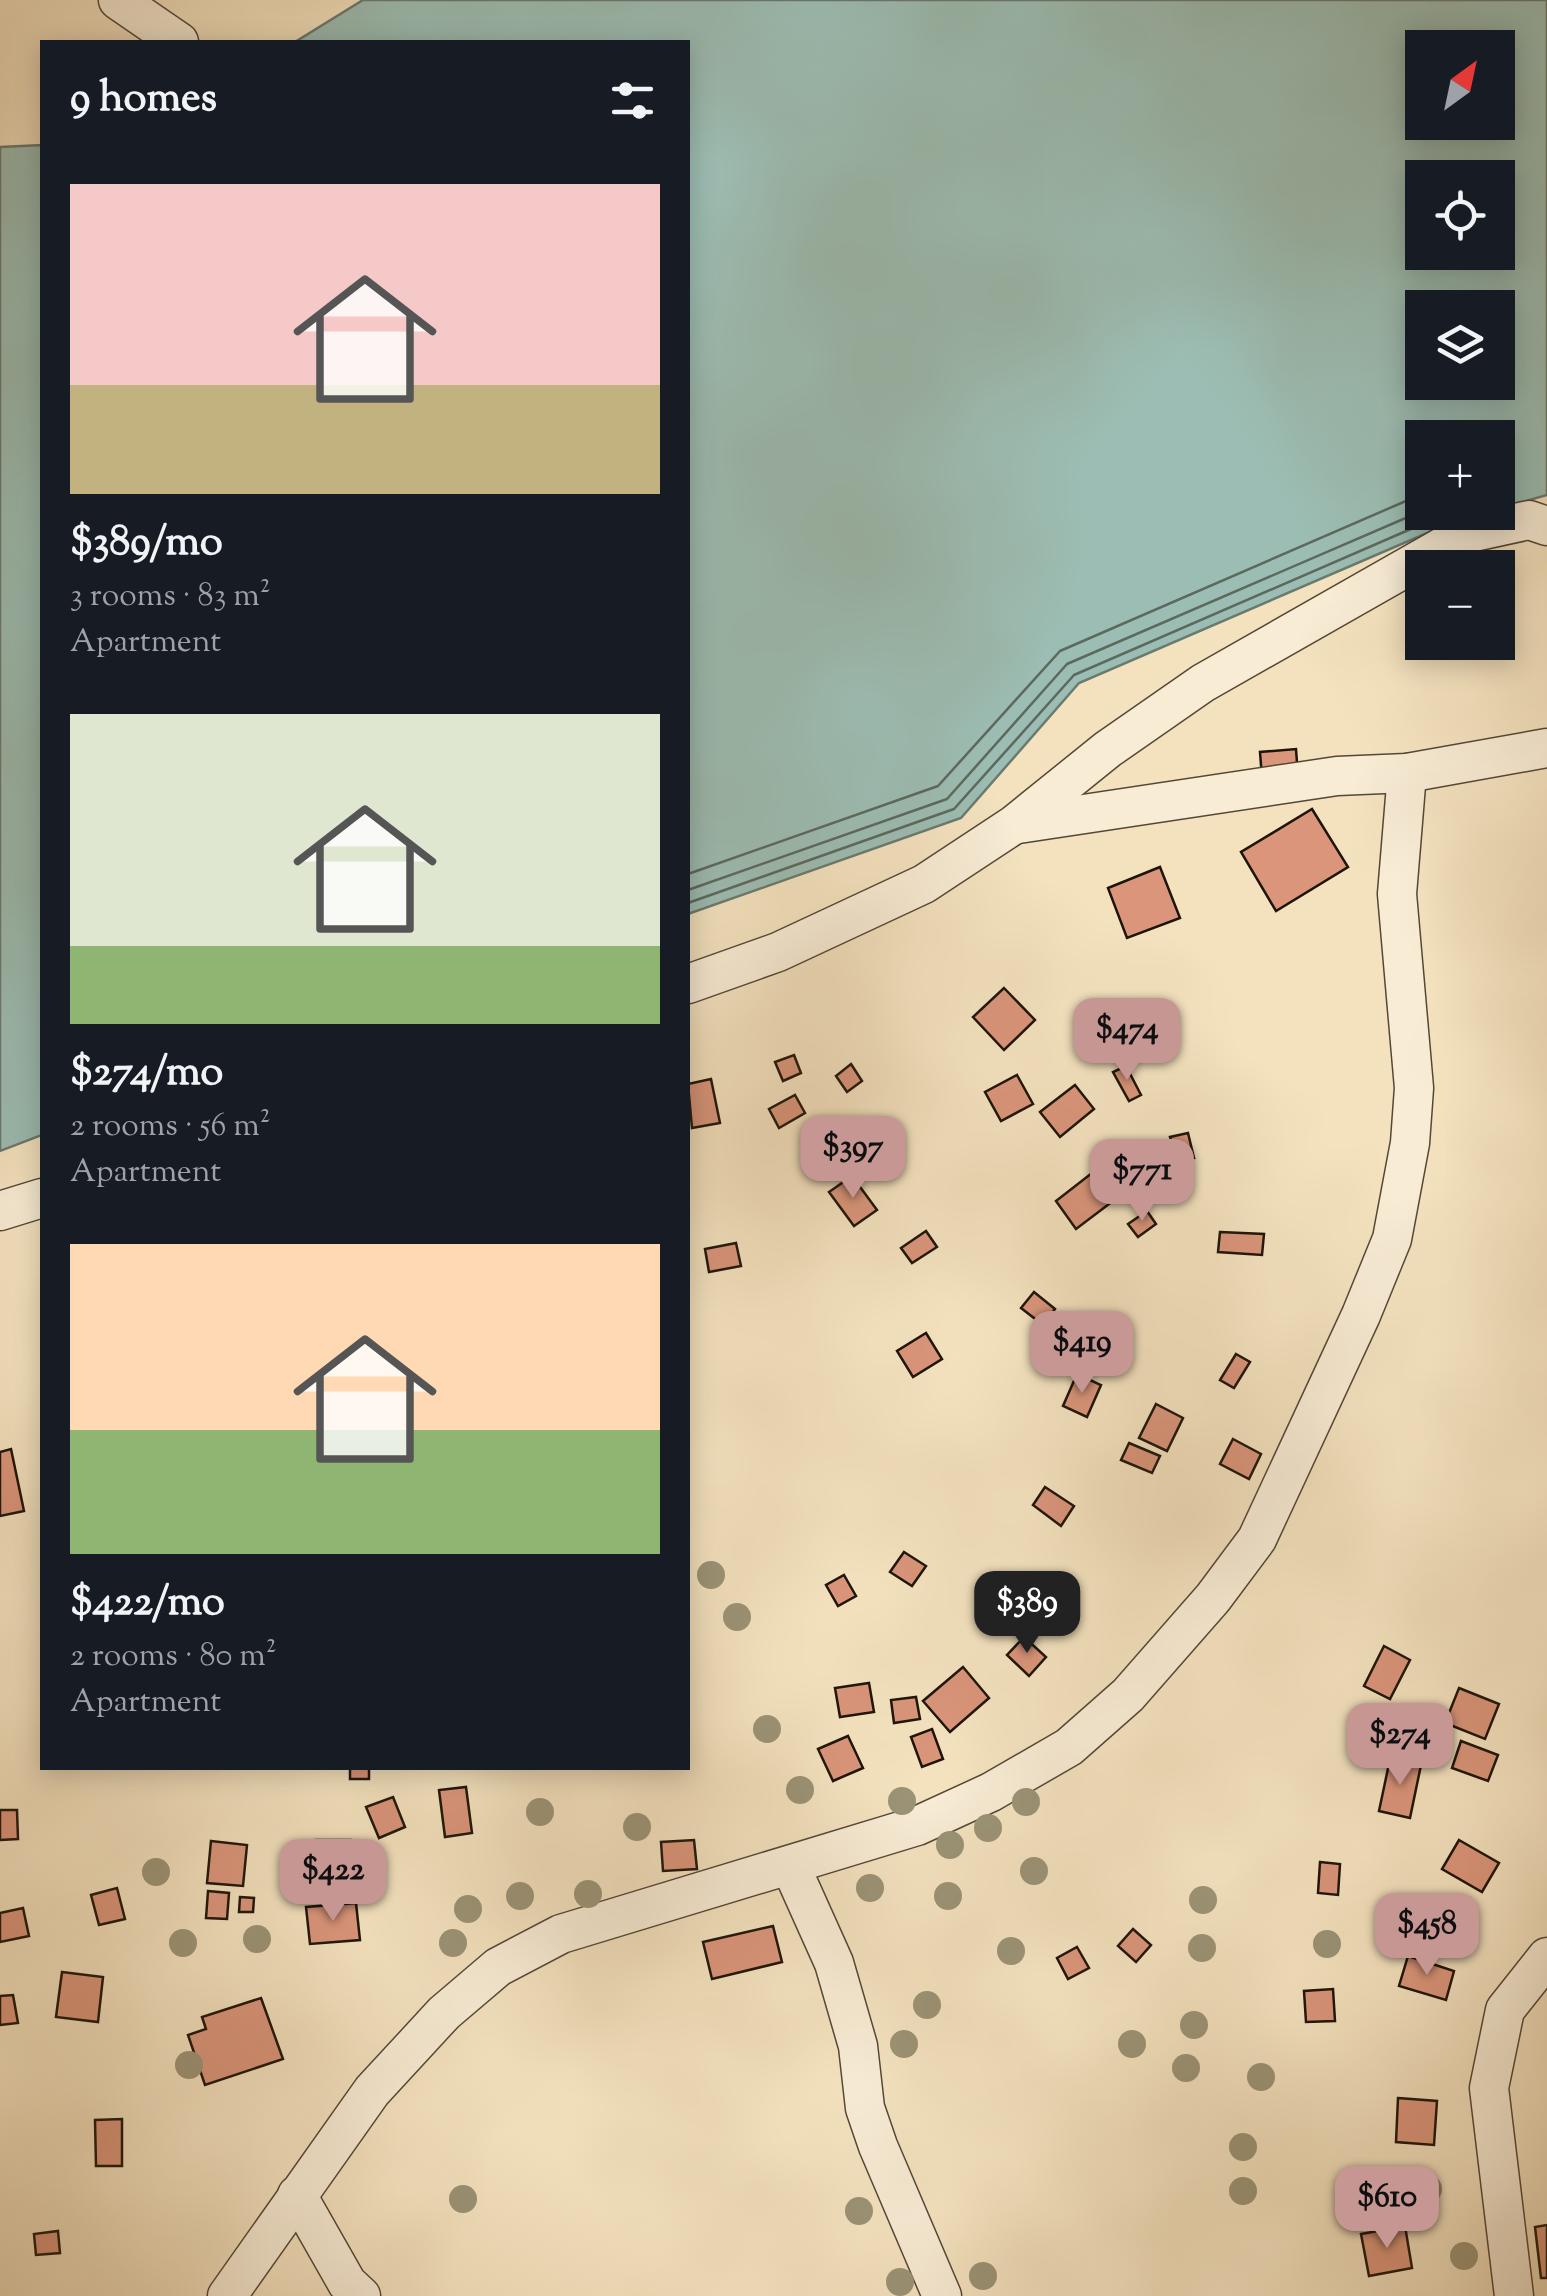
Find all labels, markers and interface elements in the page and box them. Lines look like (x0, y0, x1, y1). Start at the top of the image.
north arrow (1405, 30, 1515, 140)
map controls (1405, 30, 1515, 660)
text: 9 homes (70, 70, 217, 130)
icon: filters (605, 73, 660, 128)
button: locate (1405, 160, 1515, 270)
icon: home (275, 249, 455, 429)
button: layers (1405, 290, 1515, 400)
button: + (1405, 420, 1515, 530)
text: $389/mo (70, 514, 223, 574)
button: − (1405, 550, 1515, 660)
text: 3 rooms · 83 m² (70, 574, 270, 620)
text: Apartment (70, 620, 221, 666)
icon: home (275, 779, 455, 959)
pin: $474 (1068, 998, 1186, 1083)
text: $474 (1095, 1007, 1159, 1053)
text: $274/mo (70, 1044, 223, 1104)
text: 2 rooms · 56 m² (70, 1104, 270, 1150)
pin: $397 (794, 1116, 912, 1201)
text: $397 (822, 1125, 884, 1171)
pin: $771 (1083, 1139, 1201, 1224)
text: $771 (1112, 1148, 1172, 1194)
text: Apartment (70, 1150, 221, 1196)
icon: home (275, 1309, 455, 1489)
pin: $419 (1023, 1311, 1141, 1396)
text: $419 (1052, 1320, 1112, 1366)
pin: $389 (968, 1571, 1086, 1656)
text: $422/mo (70, 1574, 225, 1634)
text: $389 (996, 1580, 1058, 1626)
text: 2 rooms · 80 m² (70, 1634, 277, 1680)
text: Apartment (70, 1680, 221, 1726)
pin: $274 (1341, 1703, 1459, 1788)
text: $274 (1369, 1712, 1431, 1758)
pin: $422 (274, 1839, 392, 1924)
text: $422 (301, 1848, 365, 1894)
pin: $458 (1368, 1893, 1486, 1978)
text: $458 (1397, 1902, 1457, 1948)
pin: $610 (1328, 2166, 1446, 2251)
text: $610 (1357, 2175, 1417, 2221)

